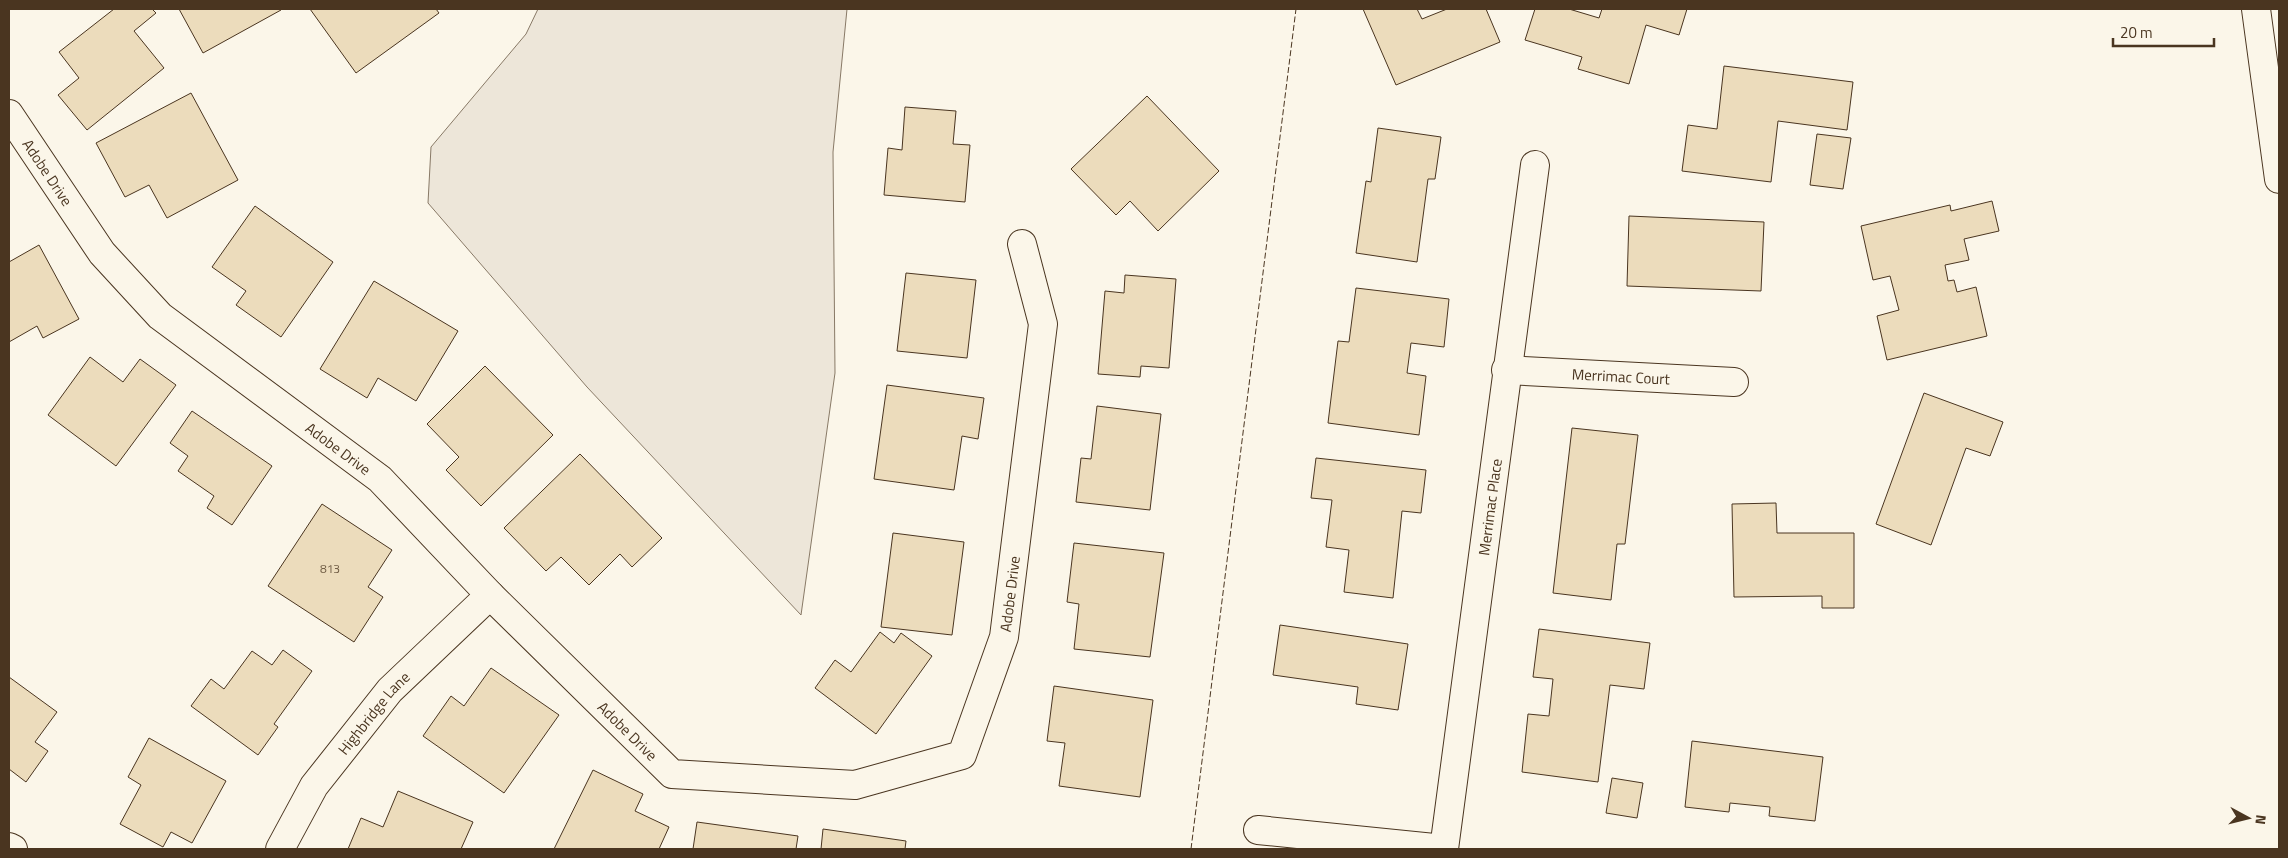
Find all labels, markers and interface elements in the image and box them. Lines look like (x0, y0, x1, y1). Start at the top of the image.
scale bar (2113, 15, 2214, 47)
text: 20 m (2120, 21, 2153, 44)
street label: Adobe Drive (17, 134, 79, 210)
street label: Merrimac Court (1571, 362, 1671, 390)
street label: Adobe Drive (301, 416, 376, 480)
street label: Merrimac Place (1472, 457, 1507, 557)
street label: Adobe Drive (993, 555, 1026, 633)
house number: 813 (320, 559, 340, 578)
street label: Highbridge Lane (332, 666, 415, 759)
street label: Adobe Drive (593, 696, 663, 766)
north arrow (2223, 793, 2273, 843)
text: N (2250, 814, 2272, 826)

